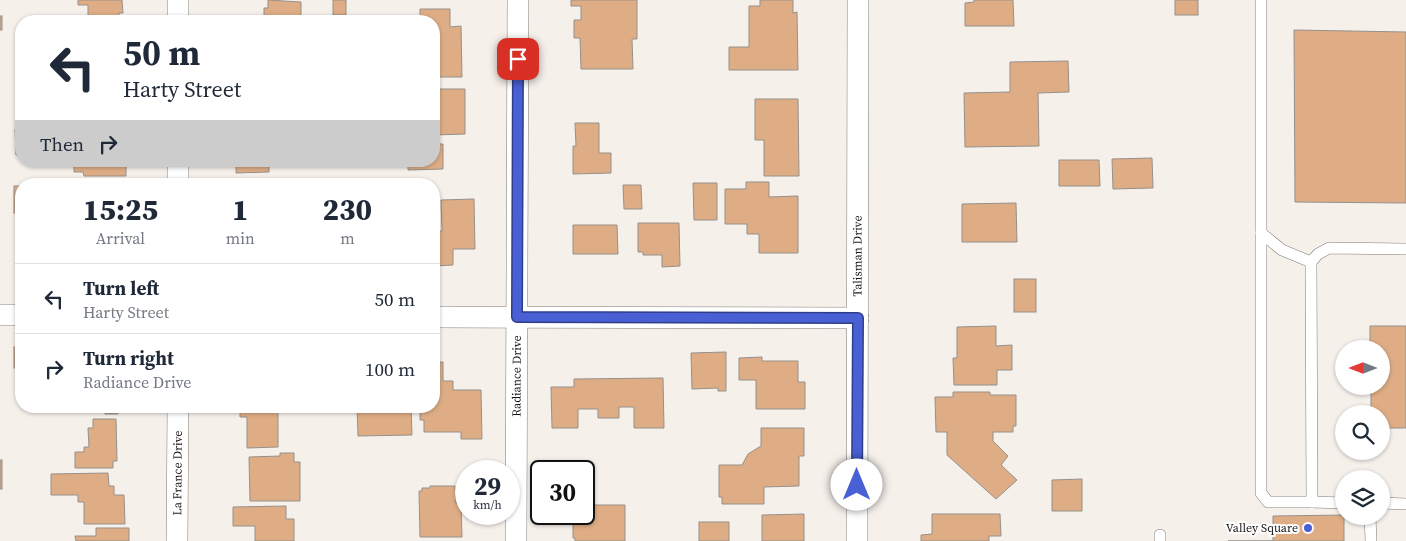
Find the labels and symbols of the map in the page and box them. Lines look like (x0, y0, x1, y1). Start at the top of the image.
pin (497, 38, 539, 80)
street label: Talisman Drive (849, 215, 866, 297)
street label: Radiance Drive (508, 335, 525, 417)
north arrow (1335, 340, 1390, 395)
street label: La France Drive (169, 431, 186, 515)
position arrow (830, 458, 882, 510)
speed limit sign: 30 (530, 460, 595, 525)
place label: Valley Square (1226, 520, 1298, 536)
marker: Valley Square (1302, 522, 1314, 534)

